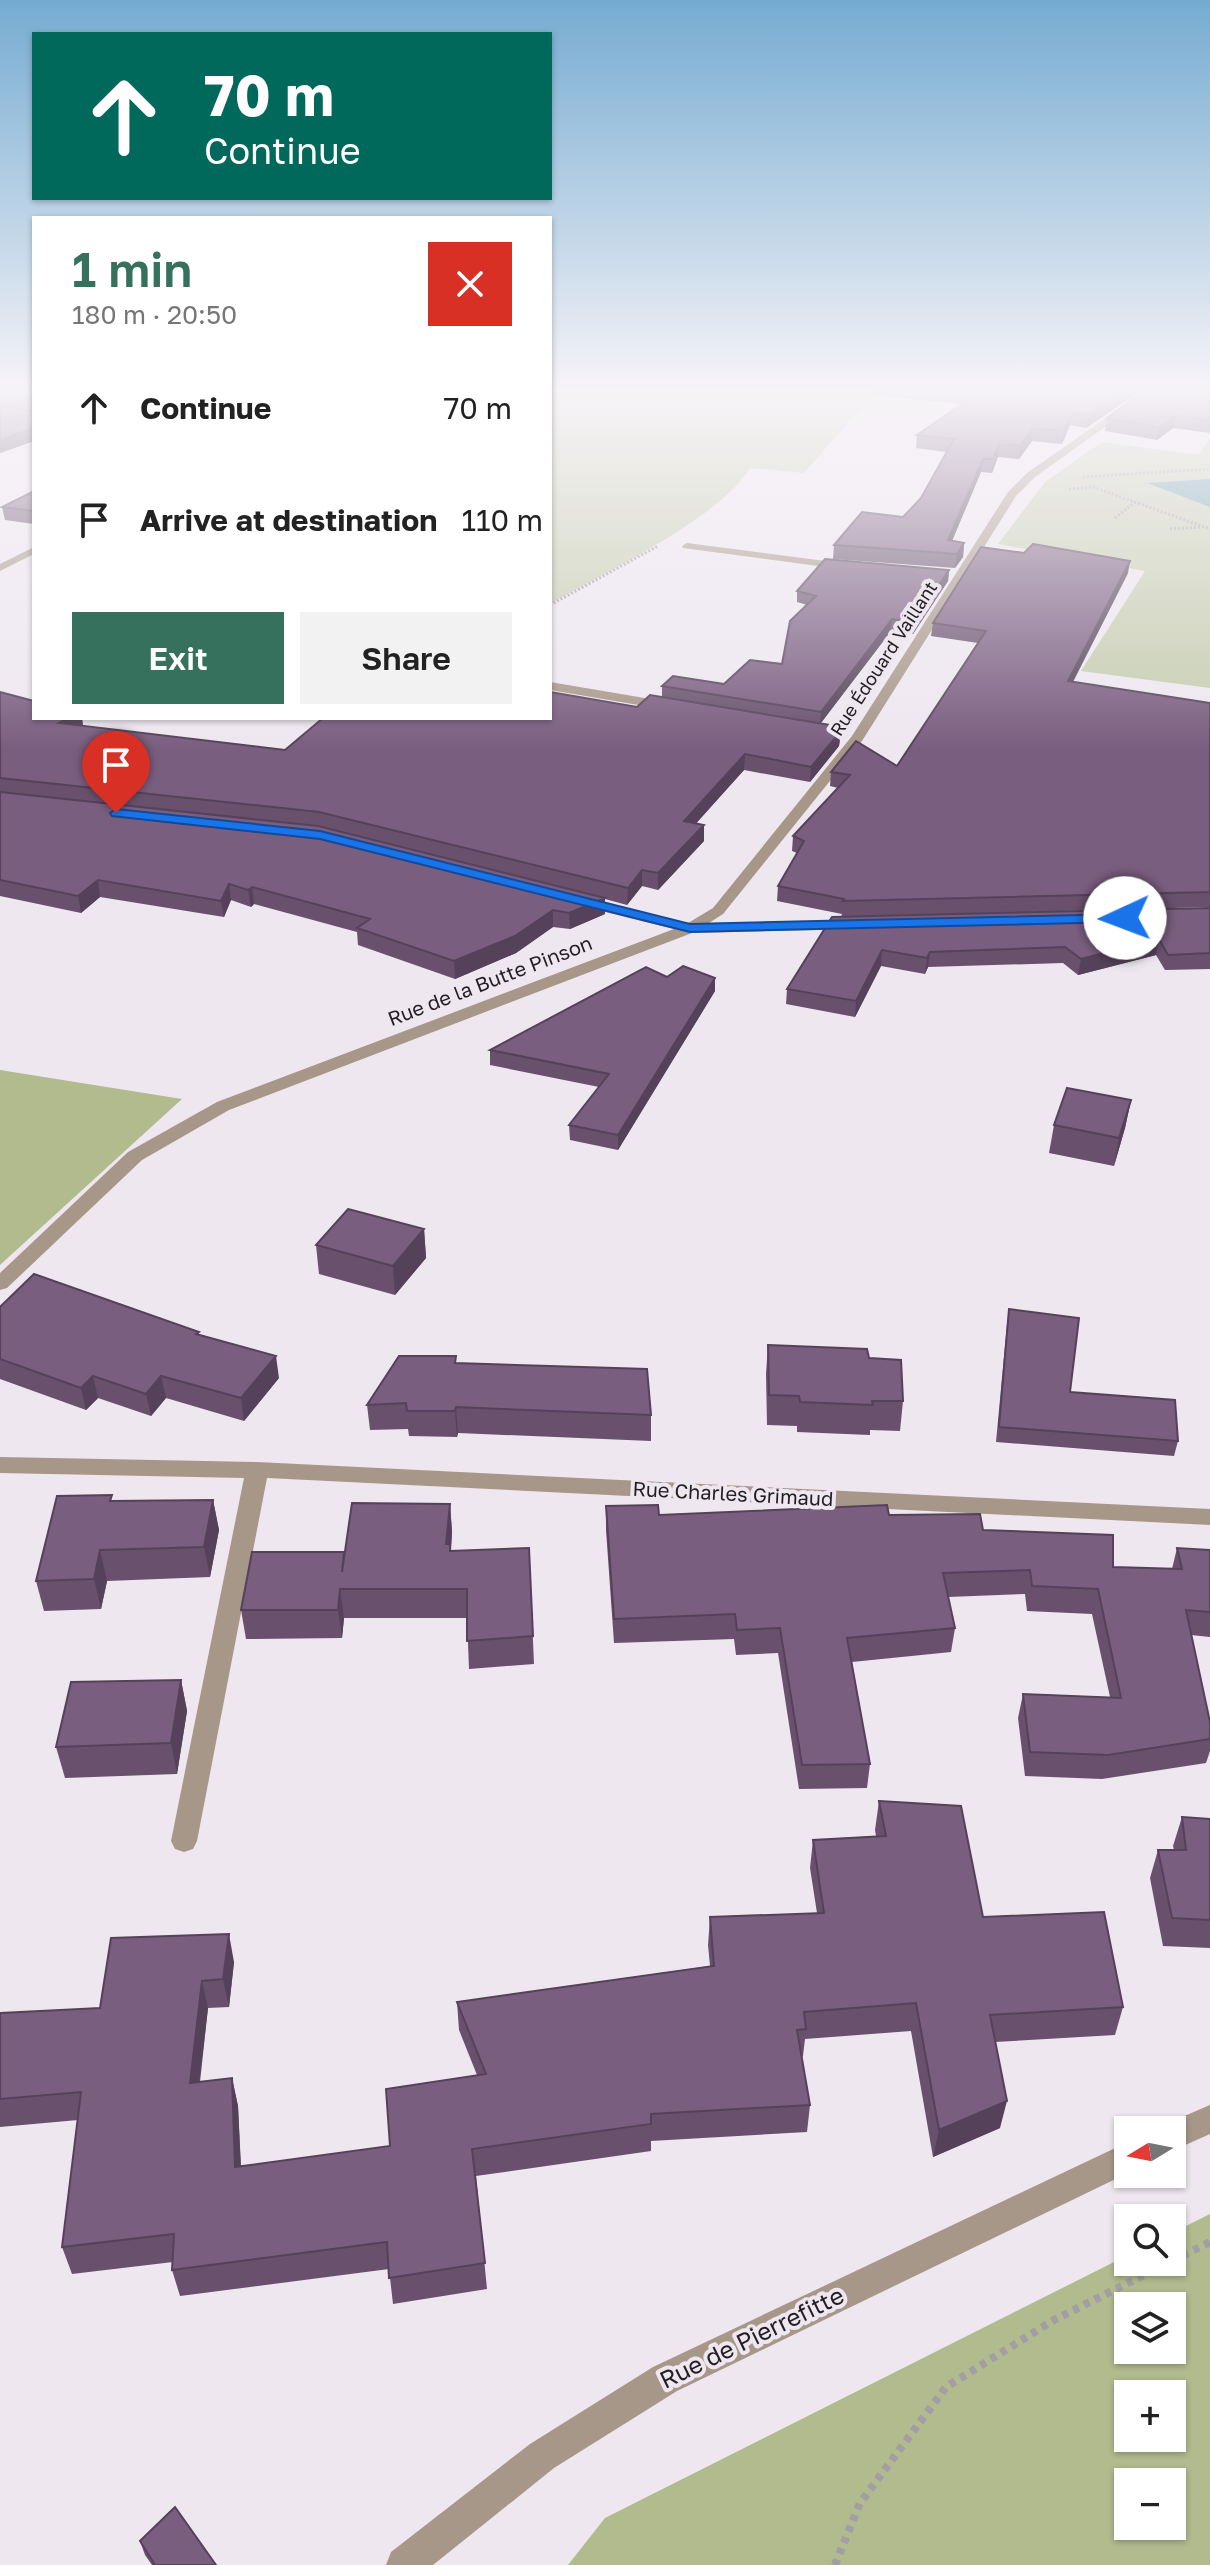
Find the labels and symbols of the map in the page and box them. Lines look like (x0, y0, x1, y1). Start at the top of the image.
street label: Rue Édouard Vaillant (825, 577, 941, 740)
pin (82, 731, 150, 813)
position arrow (1083, 876, 1167, 960)
street label: Rue de la Butte Pinson (384, 930, 595, 1030)
street label: Rue Charles Grimaud (632, 1476, 834, 1510)
north arrow (1114, 2116, 1186, 2188)
street label: Rue de Pierrefitte (655, 2280, 848, 2394)

